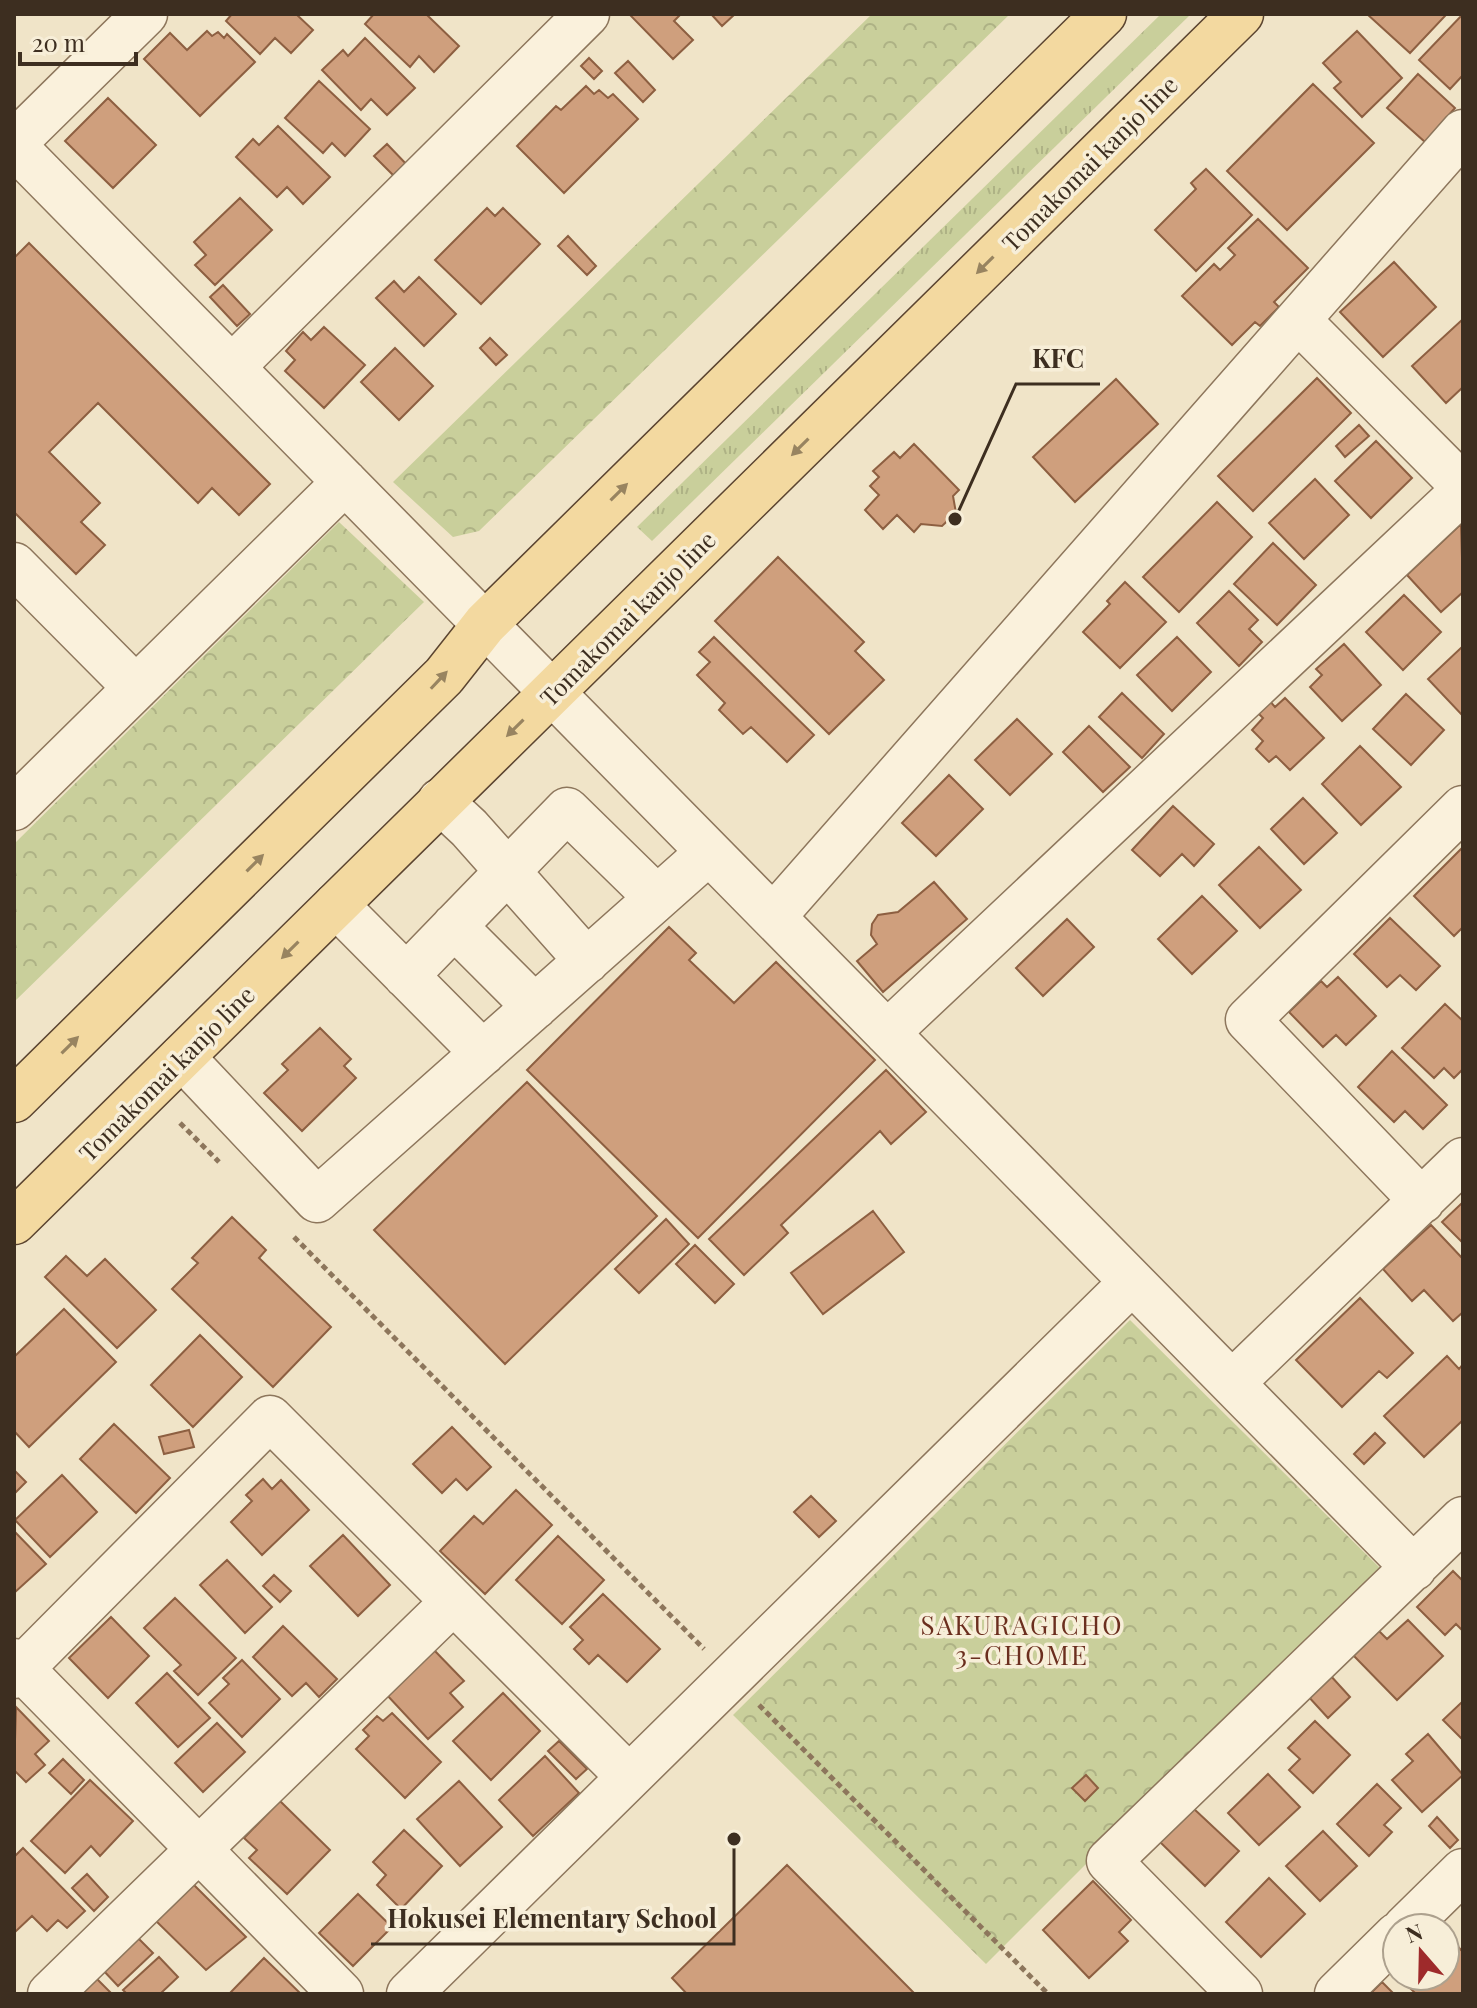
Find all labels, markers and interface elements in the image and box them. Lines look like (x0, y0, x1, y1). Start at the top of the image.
scale bar (20, 16, 136, 66)
text: 20 m (32, 26, 85, 58)
street label: Tomakomai kanjo line (994, 68, 1184, 258)
one-way arrow (976, 255, 995, 274)
callout: KFC (1016, 334, 1100, 384)
text: KFC (1032, 340, 1084, 375)
one-way arrow (791, 438, 810, 456)
one-way arrow (609, 483, 628, 502)
street label: Tomakomai kanjo line (532, 523, 722, 713)
one-way arrow (430, 670, 448, 689)
one-way arrow (506, 718, 525, 737)
one-way arrow (245, 853, 264, 872)
one-way arrow (281, 940, 300, 959)
street label: Tomakomai kanjo line (71, 978, 261, 1168)
one-way arrow (60, 1036, 78, 1055)
district label: SAKURAGICHO 3-CHOME (920, 1607, 1124, 1672)
callout: Hokusei Elementary School (371, 1894, 734, 1944)
text: Hokusei Elementary School (387, 1900, 717, 1935)
north arrow (1381, 1912, 1461, 1992)
text: N (1401, 1915, 1427, 1949)

